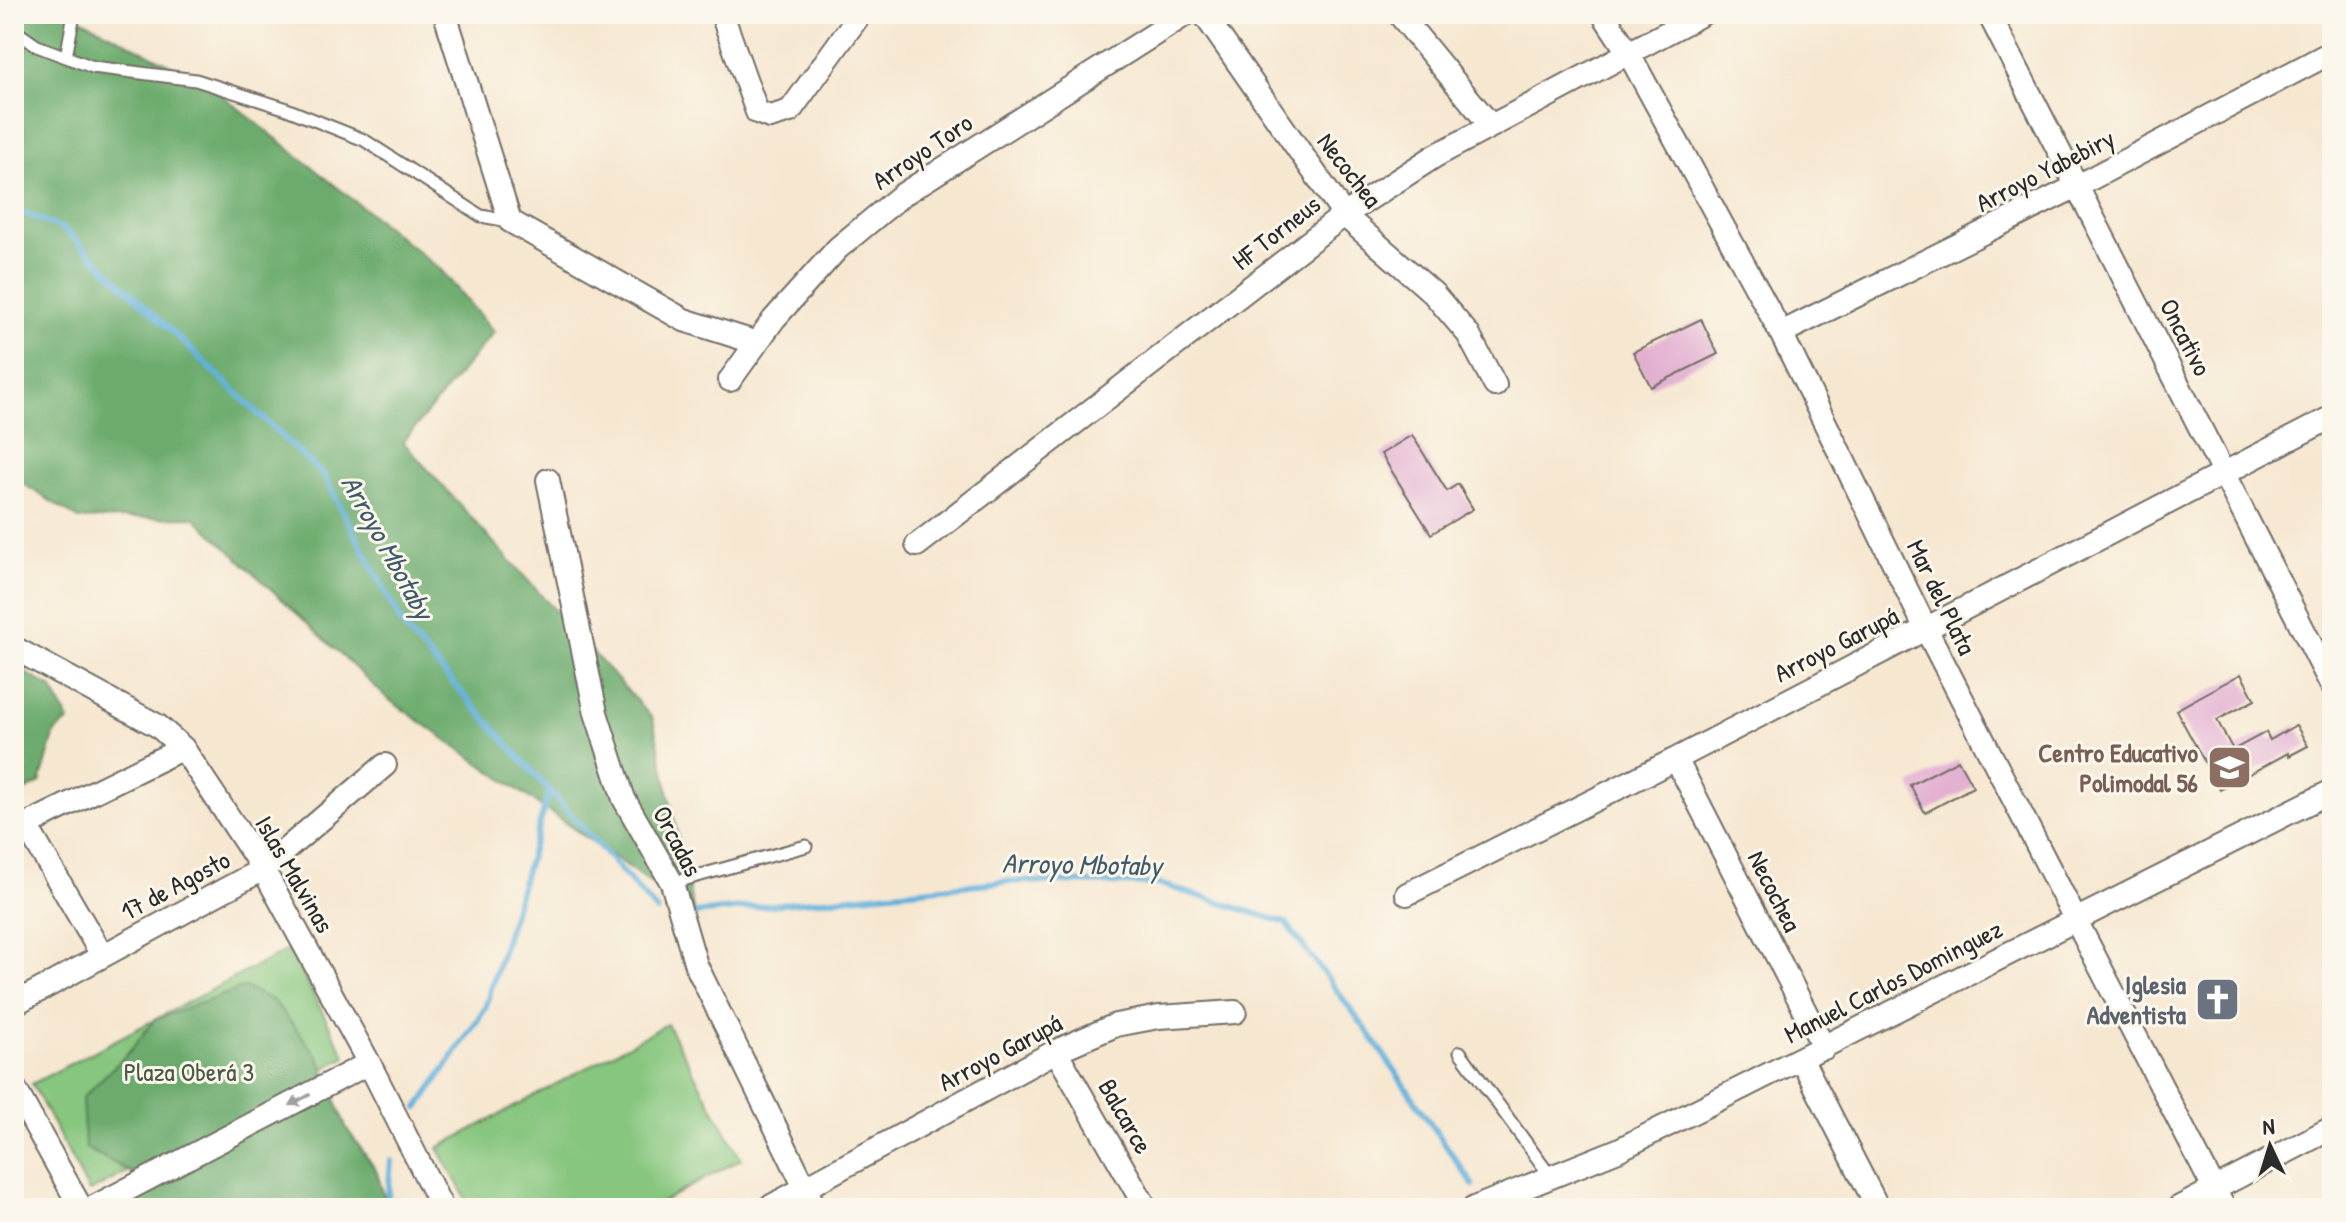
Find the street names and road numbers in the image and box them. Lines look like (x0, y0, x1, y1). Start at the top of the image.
street label: Arroyo Toro (865, 105, 979, 197)
street label: Arroyo Yabebiry (1970, 120, 2120, 220)
street label: Necochea (1310, 125, 1390, 215)
street label: HF Torneus (1225, 186, 1327, 278)
street label: Oncativo (2152, 292, 2220, 382)
street label: Mar del Plata (1899, 534, 1985, 660)
street label: Arroyo Garupá (1768, 598, 1904, 690)
street label: Orcadas (645, 800, 711, 882)
street label: Islas Malvinas (247, 809, 343, 939)
street label: 17 de Agosto (114, 842, 236, 928)
street label: Necochea (1740, 845, 1810, 937)
street label: Manuel Carlos Dominguez (1778, 911, 2008, 1051)
street label: Arroyo Garupá (932, 1005, 1068, 1099)
street label: Balcarce (1091, 1072, 1161, 1160)

